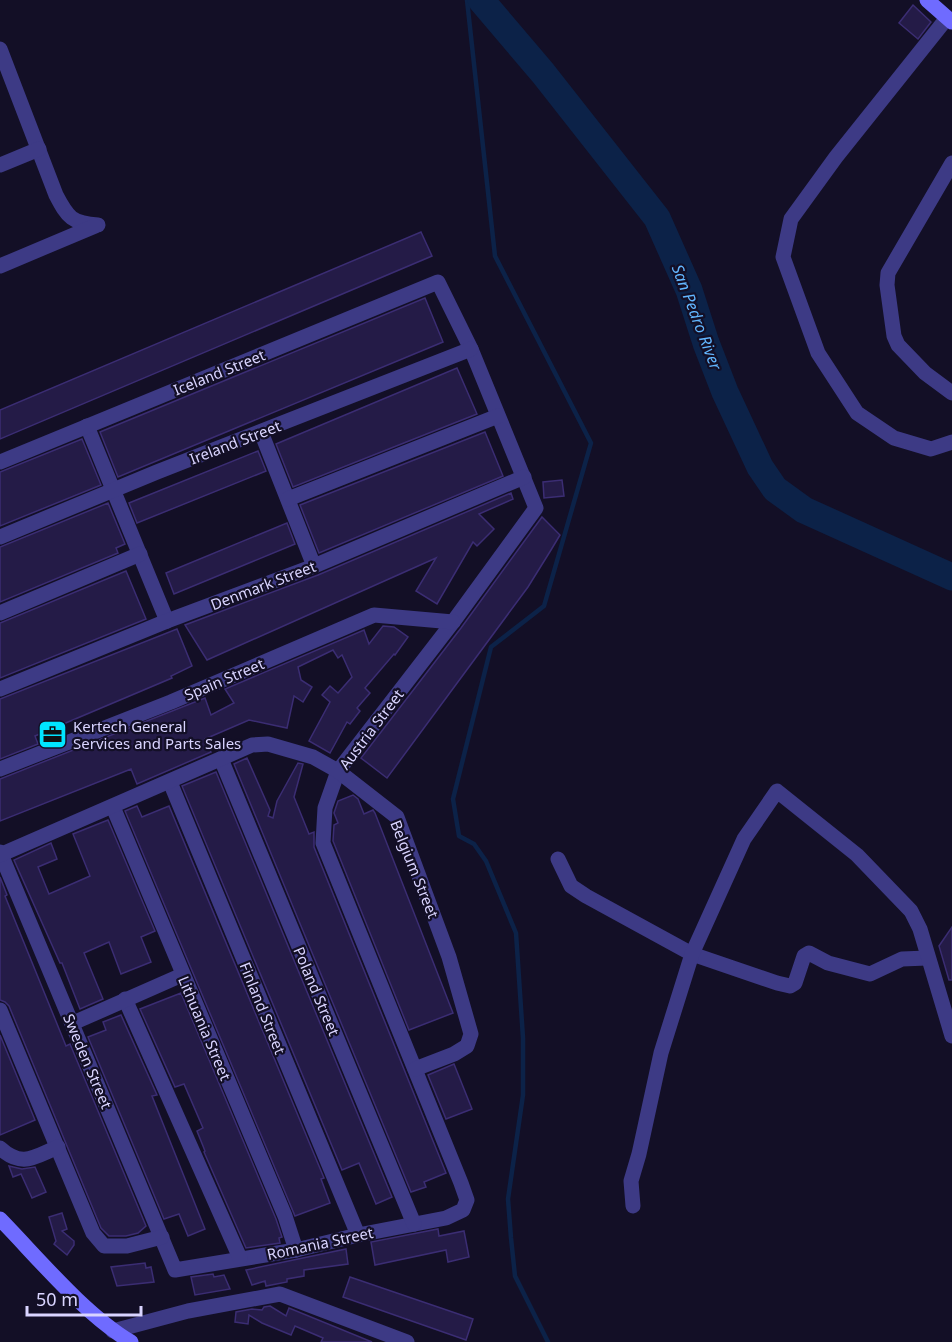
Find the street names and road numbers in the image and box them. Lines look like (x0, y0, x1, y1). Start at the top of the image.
street label: Iceland Street (170, 344, 268, 399)
street label: Ireland Street (187, 415, 284, 469)
street label: Denmark Street (208, 556, 319, 614)
street label: Spain Street (181, 653, 267, 705)
street label: Austria Street (334, 684, 408, 773)
street label: Belgium Street (386, 817, 444, 922)
street label: Poland Street (289, 943, 345, 1039)
street label: Finland Street (235, 959, 291, 1057)
street label: Lithuania Street (174, 973, 236, 1084)
street label: Sweden Street (59, 1010, 117, 1112)
street label: Romania Street (265, 1222, 376, 1264)

